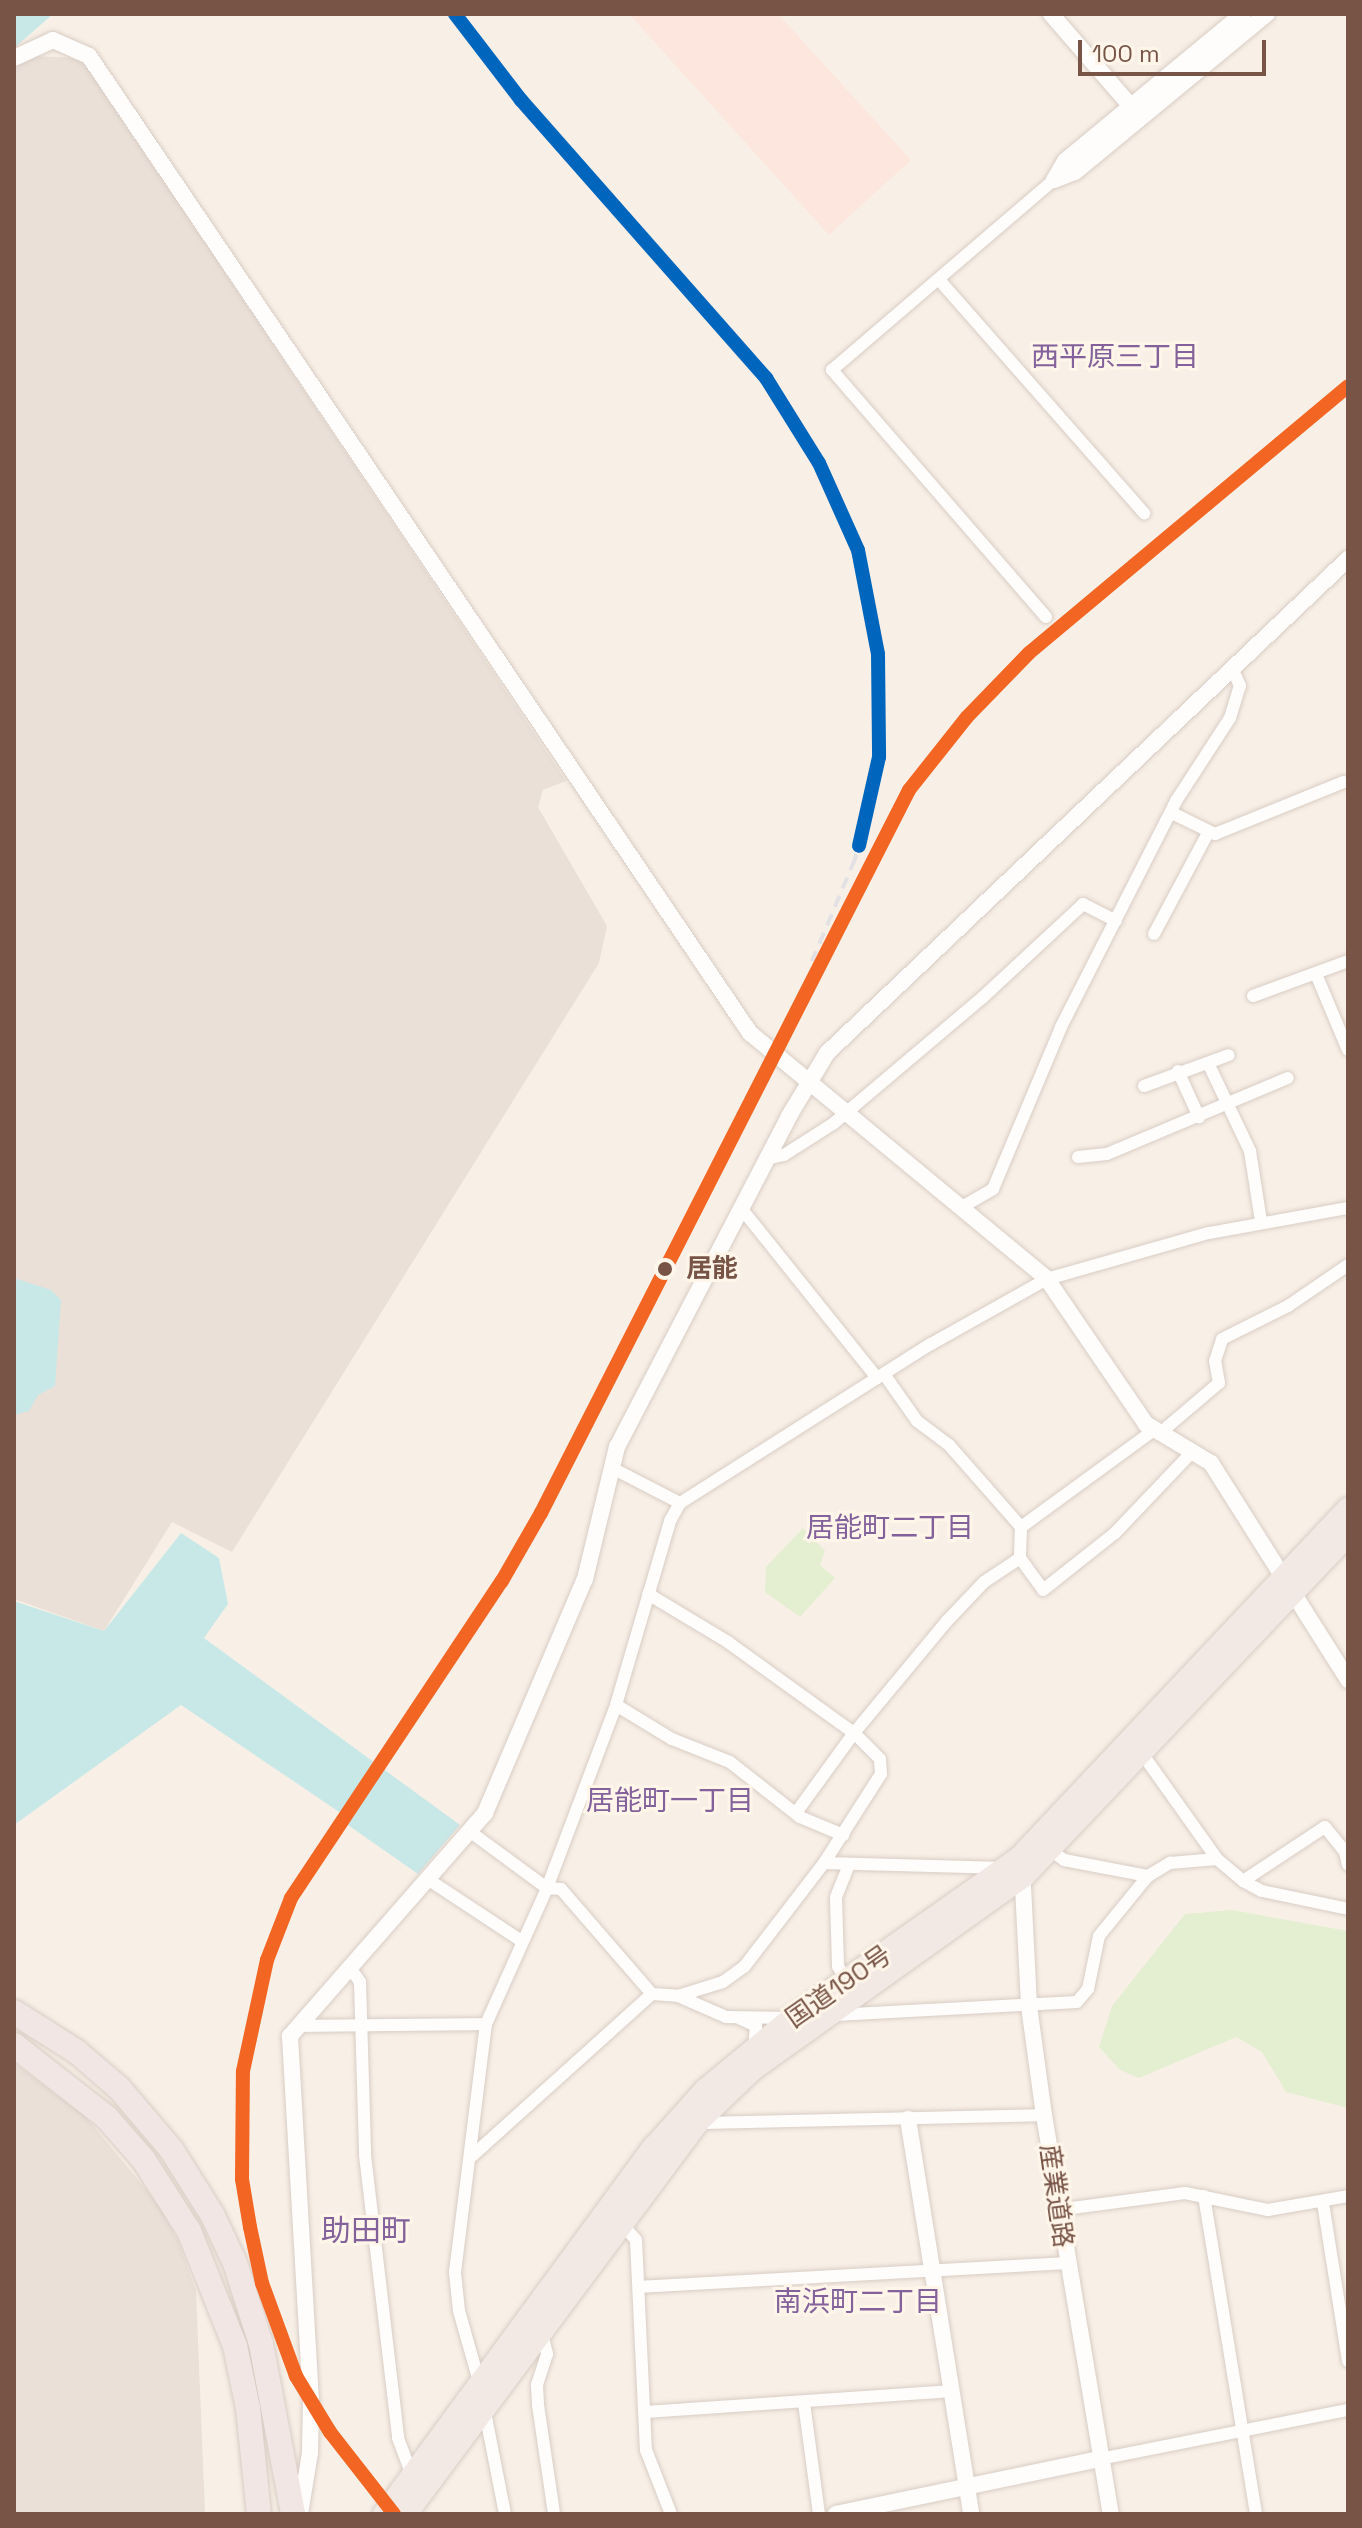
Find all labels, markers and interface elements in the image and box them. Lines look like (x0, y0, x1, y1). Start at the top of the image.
scale bar (1082, 24, 1270, 74)
text: 100 m (1092, 38, 1160, 69)
district label: 西平原三丁目 (1031, 339, 1199, 373)
place label: 居能 (686, 1253, 738, 1285)
marker: 居能 (651, 1255, 679, 1283)
district label: 居能町二丁目 (806, 1510, 974, 1544)
district label: 居能町一丁目 (586, 1783, 754, 1817)
street label: 国道190号 (780, 1939, 898, 2035)
street label: 産業道路 (1033, 2142, 1079, 2250)
district label: 助田町 (321, 2213, 411, 2249)
district label: 南浜町二丁目 (774, 2284, 942, 2318)

